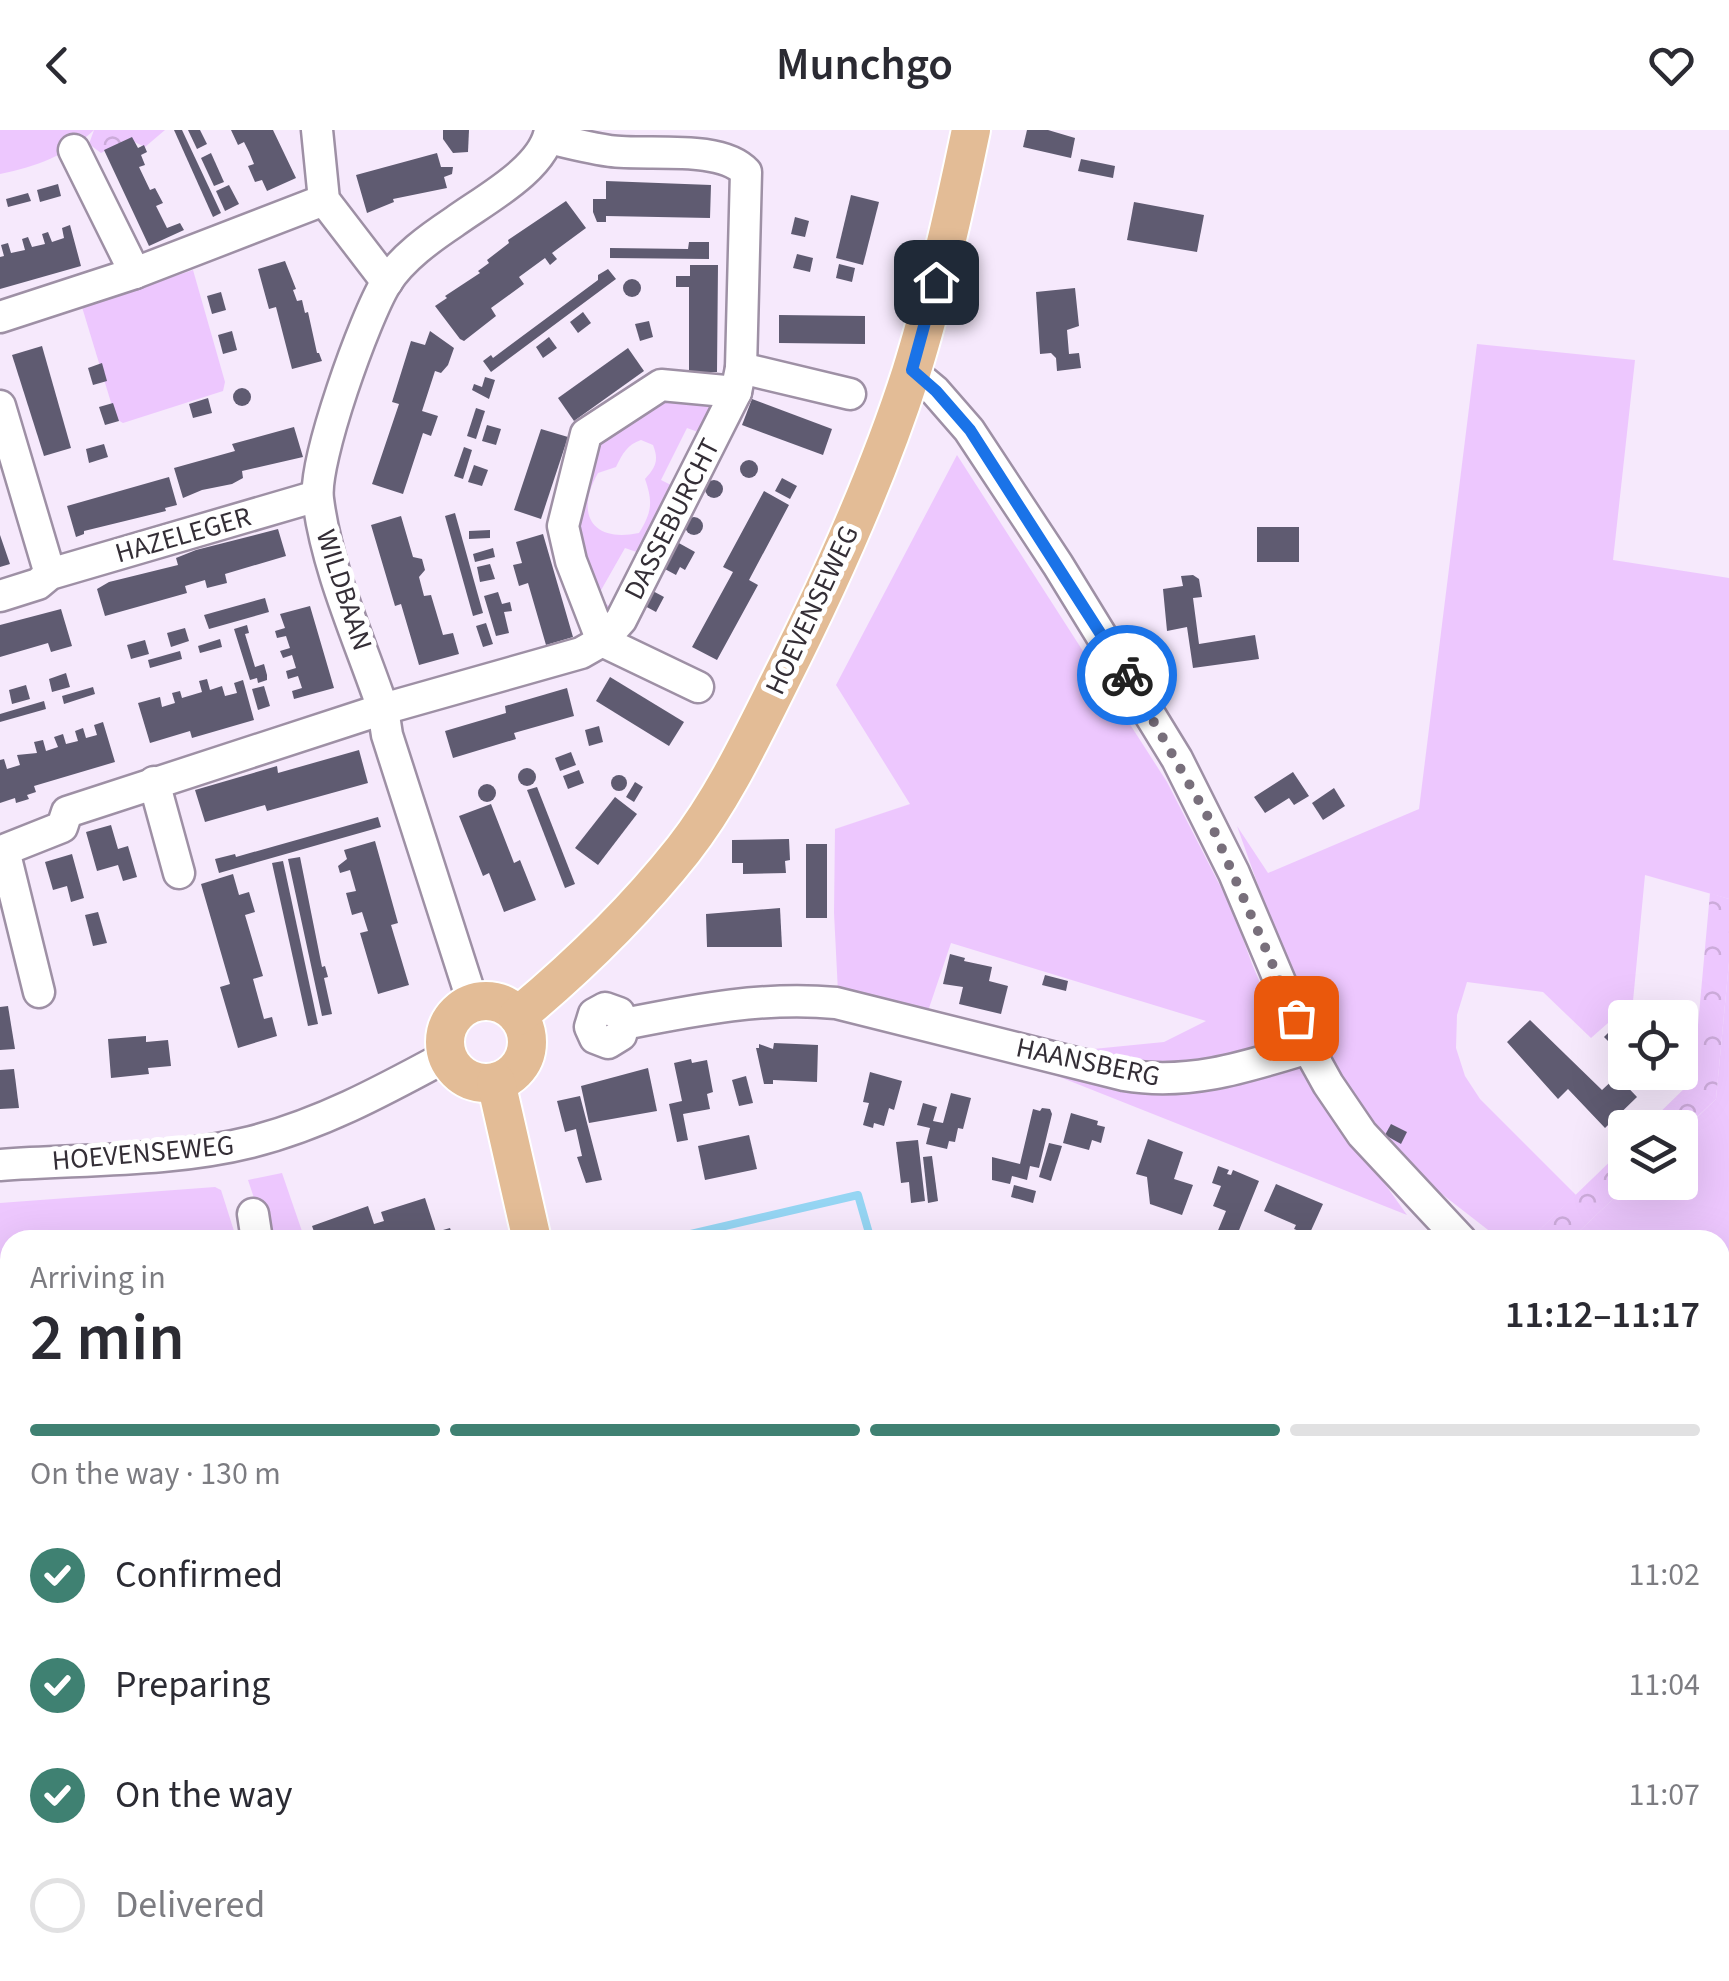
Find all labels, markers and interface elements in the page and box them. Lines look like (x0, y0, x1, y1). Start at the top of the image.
text: Munchgo (776, 33, 953, 97)
icon: back (30, 38, 85, 93)
icon: heart (1644, 38, 1699, 93)
pin (894, 240, 979, 325)
icon: home (909, 255, 964, 310)
street label: DASSEBURCHT (614, 431, 730, 607)
street label: HAZELEGER (110, 497, 256, 573)
street label: HOEVENSEWEG (755, 519, 869, 701)
street label: WILDBAAN (306, 524, 382, 656)
courier (1077, 625, 1177, 725)
icon: bike (1100, 648, 1155, 703)
pin (1254, 976, 1339, 1061)
icon: bag (1269, 991, 1324, 1046)
map controls (1608, 1000, 1698, 1200)
button: locate (1608, 1000, 1698, 1090)
street label: HAANSBERG (1012, 1027, 1164, 1097)
button: layers (1608, 1110, 1698, 1200)
street label: HOEVENSEWEG (50, 1125, 236, 1181)
text: Arriving in (30, 1255, 166, 1301)
text: 11:12–11:17 (1505, 1288, 1700, 1342)
text: 2 min (30, 1292, 185, 1385)
text: On the way · 130 m (30, 1451, 281, 1497)
icon: check (30, 1548, 85, 1603)
text: Confirmed (115, 1548, 283, 1602)
text: 11:02 (1628, 1552, 1700, 1598)
icon: check (30, 1658, 85, 1713)
text: Preparing (115, 1658, 270, 1712)
text: 11:04 (1628, 1662, 1700, 1708)
icon: check (30, 1768, 85, 1823)
text: On the way (115, 1768, 292, 1822)
text: 11:07 (1628, 1772, 1700, 1818)
text: Delivered (115, 1878, 265, 1932)

